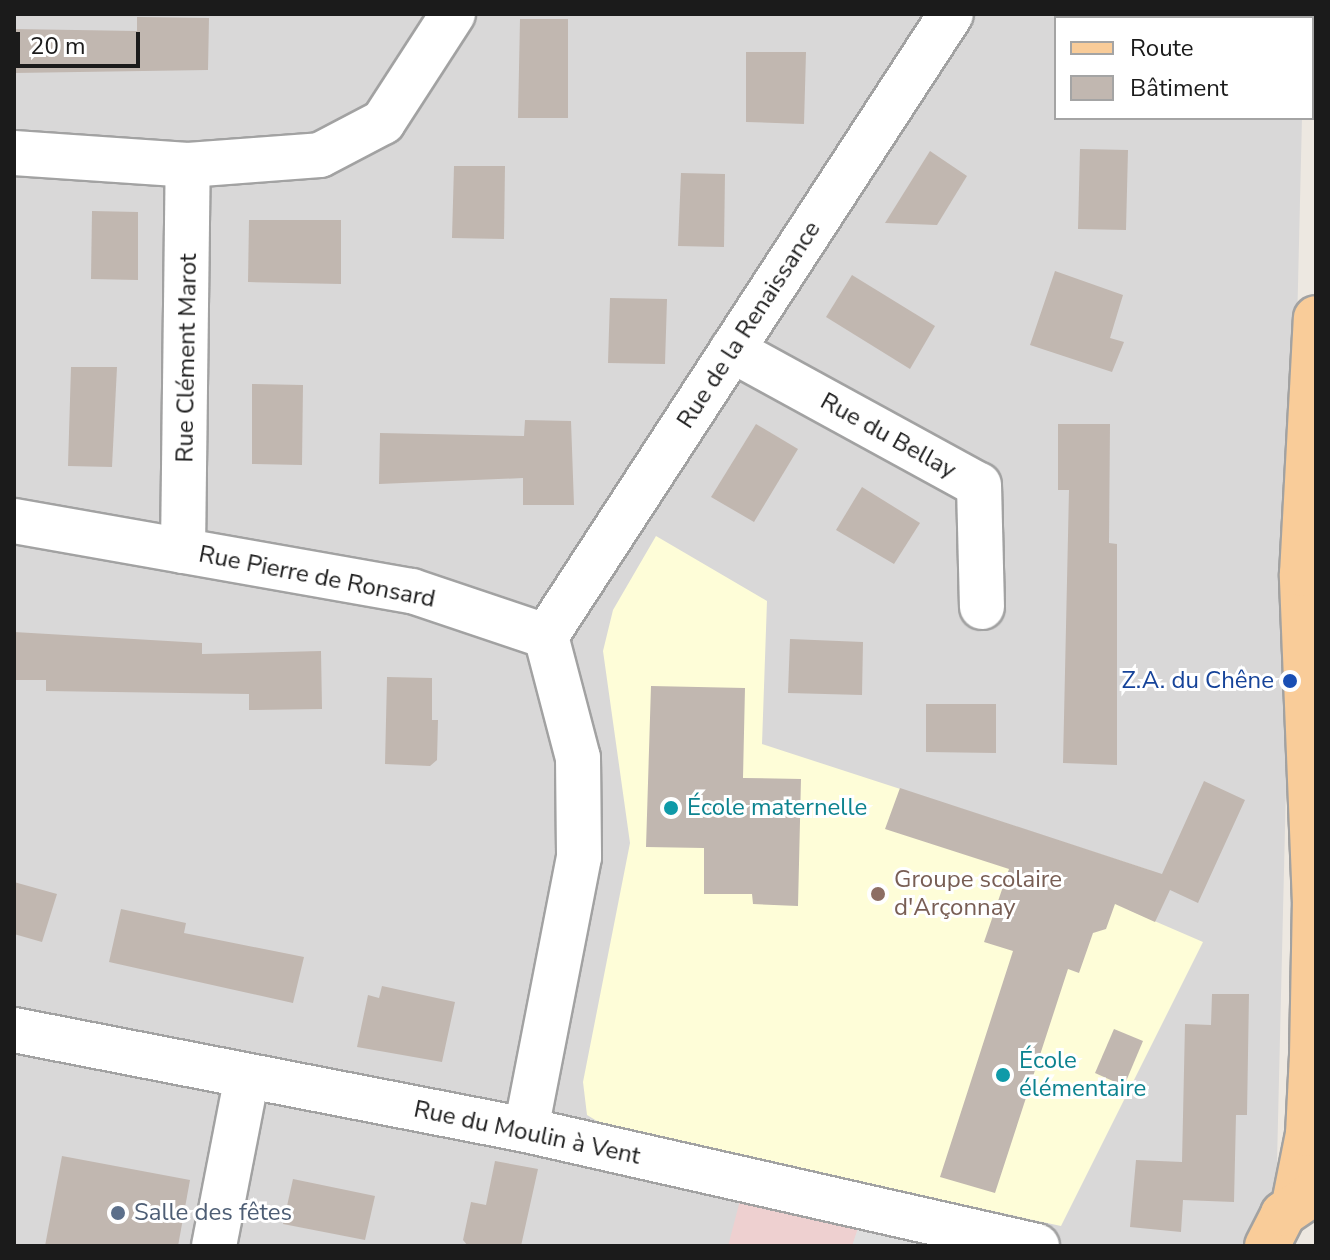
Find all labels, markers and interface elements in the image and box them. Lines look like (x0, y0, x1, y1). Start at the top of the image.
scale bar (20, 16, 144, 66)
legend (1054, 16, 1314, 120)
text: 20 m (30, 30, 86, 62)
text: Route (1130, 32, 1194, 64)
text: Bâtiment (1130, 72, 1228, 104)
street label: Rue de la Renaissance (671, 216, 827, 434)
street label: Rue Clément Marot (171, 253, 203, 463)
street label: Rue du Bellay (815, 387, 961, 485)
street label: Rue Pierre de Ronsard (196, 540, 438, 614)
place label: Z.A. du Chêne (1121, 667, 1274, 695)
marker: Z.A. du Chêne (1281, 672, 1299, 690)
place label: École maternelle (687, 794, 867, 822)
marker: École maternelle (662, 799, 680, 817)
place label: Groupe scolaire d'Arçonnay (894, 866, 1062, 922)
marker: Groupe scolaire d'Arçonnay (869, 885, 887, 903)
place label: École élémentaire (1019, 1047, 1146, 1103)
marker: École élémentaire (994, 1066, 1012, 1084)
street label: Rue du Moulin à Vent (411, 1095, 643, 1171)
place label: Salle des fêtes (134, 1199, 292, 1227)
marker: Salle des fêtes (109, 1204, 127, 1222)

